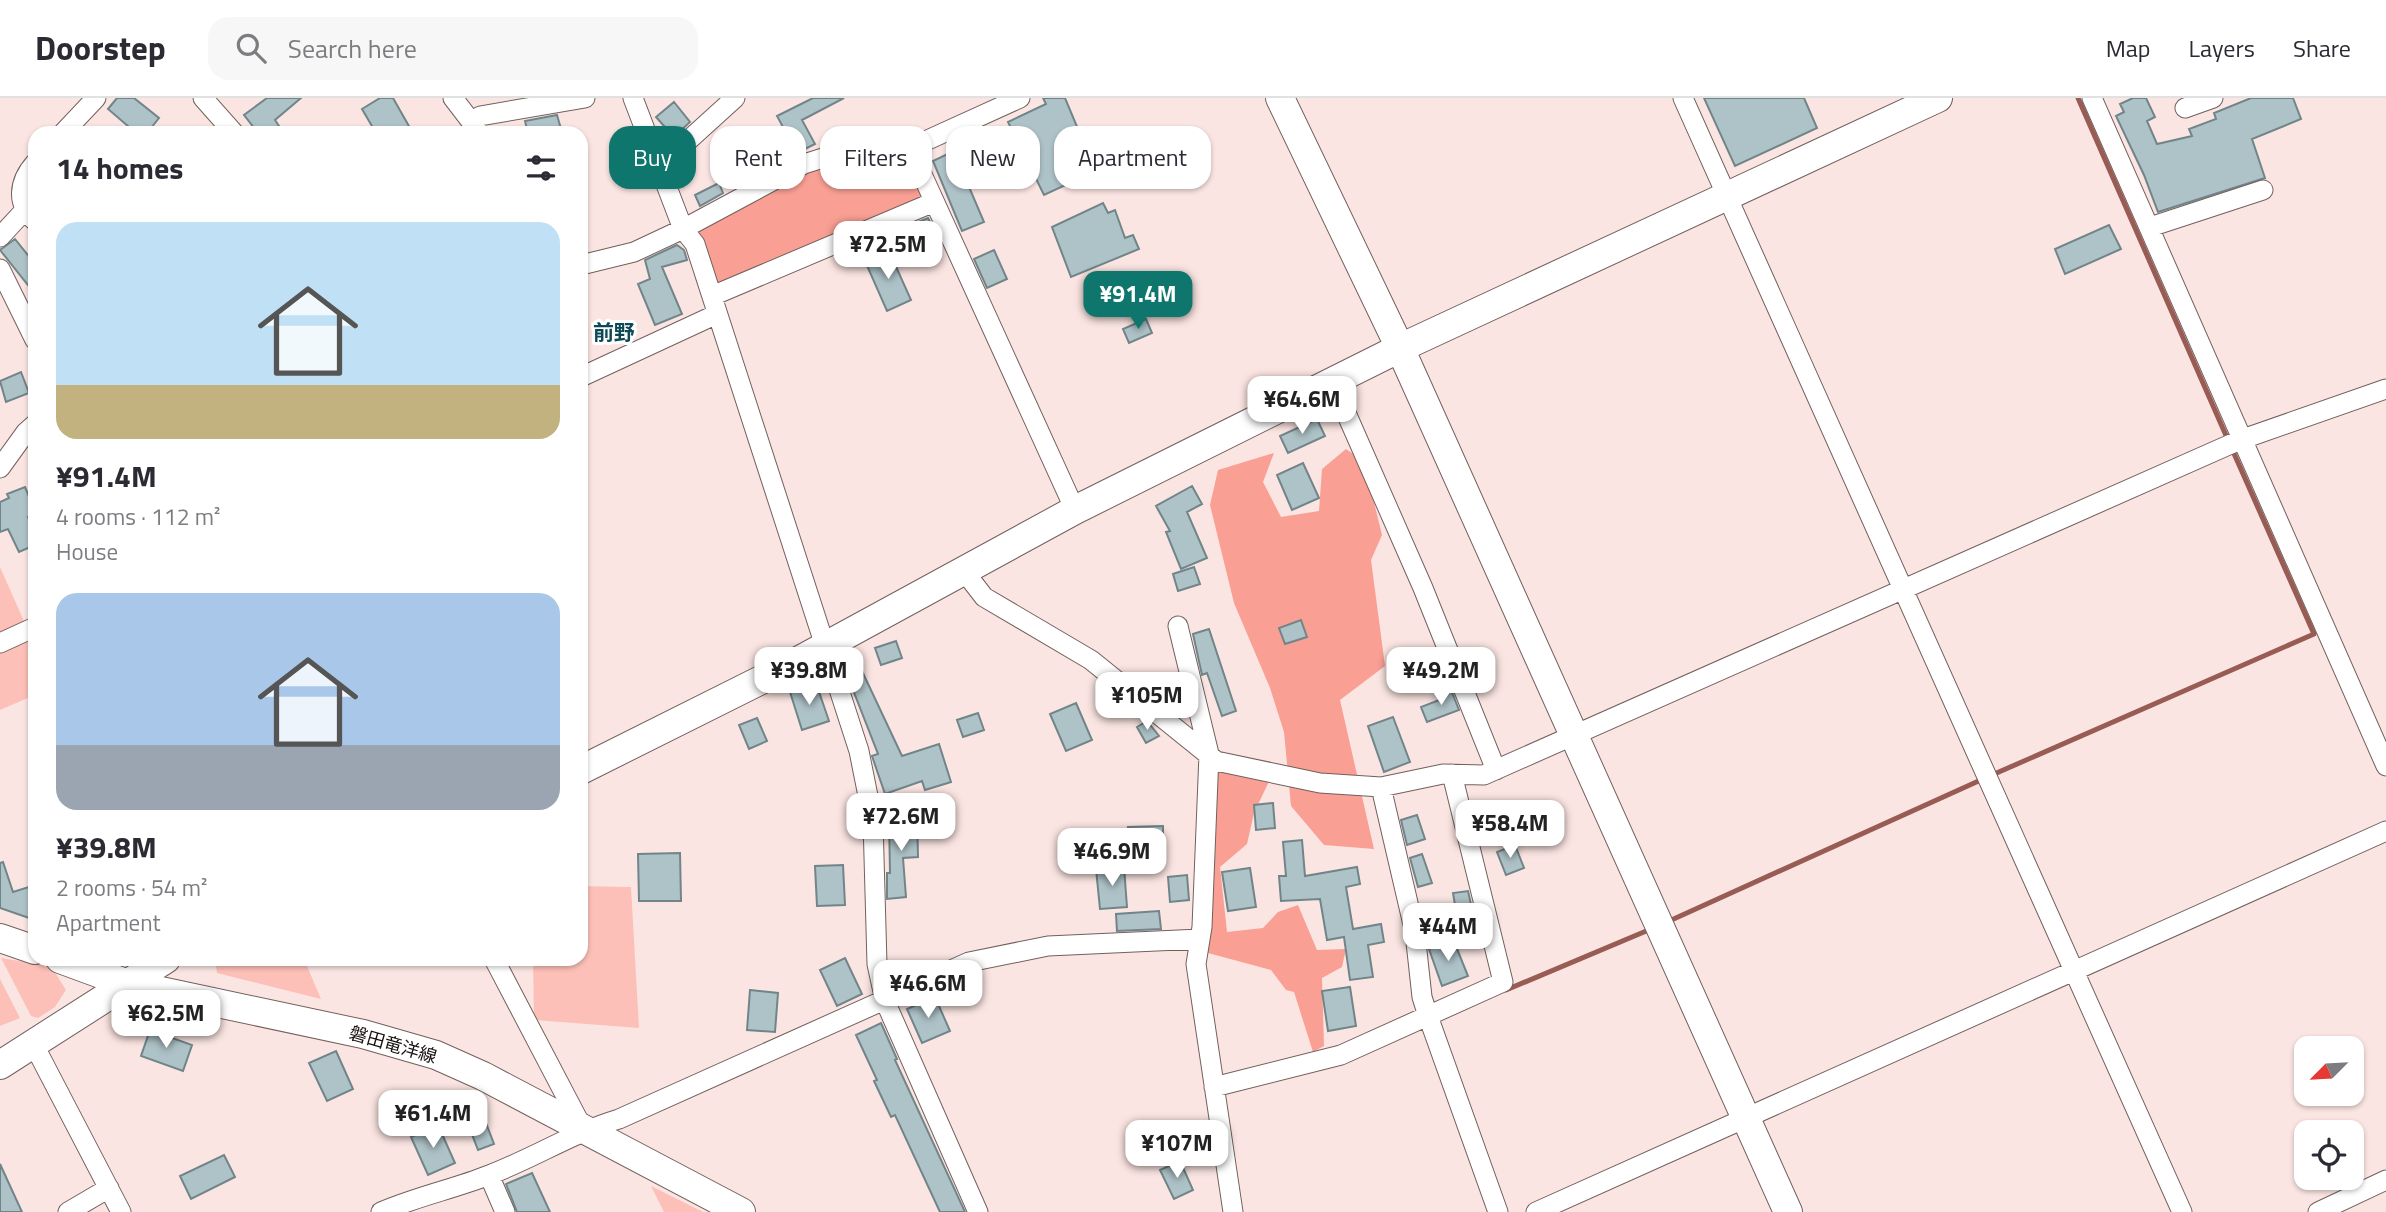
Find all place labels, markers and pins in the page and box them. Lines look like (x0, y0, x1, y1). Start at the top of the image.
pin: ¥72.5M (831, 222, 945, 281)
pin: ¥91.4M (1081, 272, 1195, 331)
pin: ¥64.6M (1245, 376, 1359, 436)
pin: ¥39.8M (752, 648, 866, 707)
pin: ¥49.2M (1384, 648, 1498, 707)
pin: ¥105M (1098, 672, 1196, 732)
pin: ¥72.6M (844, 794, 958, 853)
pin: ¥58.4M (1453, 800, 1567, 860)
pin: ¥46.9M (1055, 828, 1169, 888)
pin: ¥44M (1407, 904, 1489, 963)
pin: ¥46.6M (871, 960, 985, 1020)
pin: ¥62.5M (109, 990, 223, 1050)
pin: ¥61.4M (376, 1090, 490, 1150)
pin: ¥107M (1128, 1121, 1226, 1180)

